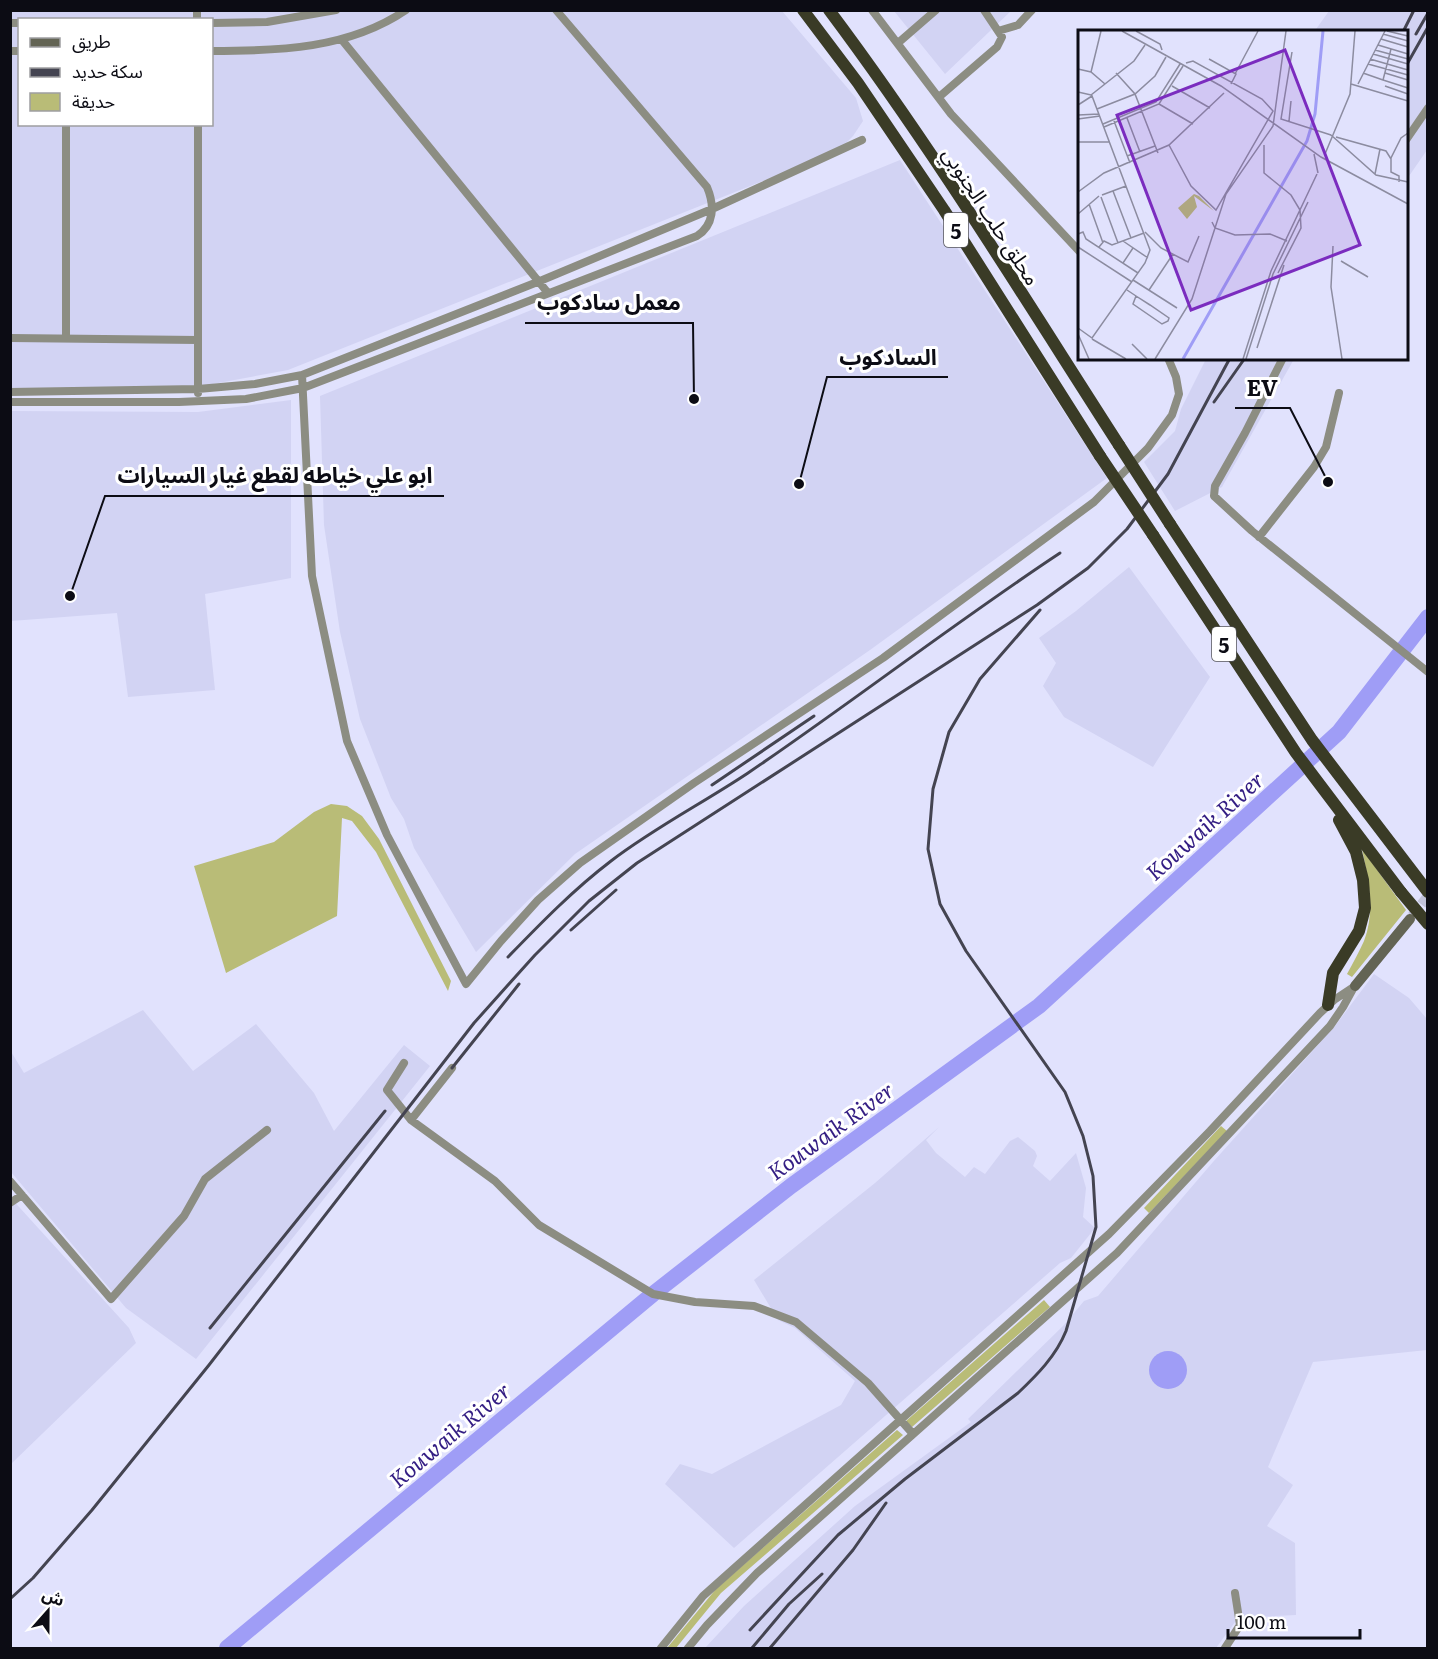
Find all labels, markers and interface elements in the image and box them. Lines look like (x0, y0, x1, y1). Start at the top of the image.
legend (18, 18, 213, 126)
text: طريق (72, 27, 111, 54)
inset map (1078, 30, 1408, 360)
text: سكة حديد (72, 57, 143, 84)
text: حديقة (72, 87, 115, 114)
street label: محلق حلب الجنوبي (934, 140, 1050, 292)
road number: 5 (944, 213, 968, 247)
callout: معمل سادكوب (525, 283, 693, 323)
text: معمل سادكوب (537, 284, 681, 317)
callout: السادكوب (827, 337, 948, 377)
text: السادكوب (839, 339, 937, 372)
callout: EV (1235, 368, 1290, 408)
text: EV (1246, 370, 1278, 403)
callout: ابو علي خياطه لقطع غيار السيارات (105, 456, 444, 496)
text: ابو علي خياطه لقطع غيار السيارات (118, 457, 432, 493)
road number: 5 (1212, 627, 1236, 661)
water label: Kouwaik River (1138, 763, 1270, 887)
water label: Kouwaik River (760, 1073, 900, 1187)
water label: Kouwaik River (381, 1373, 517, 1495)
north arrow (18, 1581, 78, 1641)
text: ش (39, 1581, 68, 1611)
scale bar (1228, 1602, 1360, 1640)
text: 100 m (1237, 1608, 1286, 1635)

